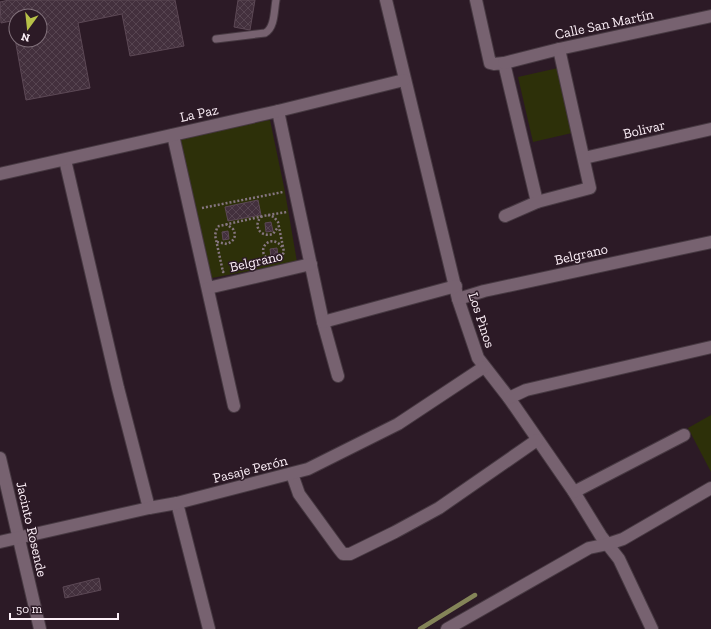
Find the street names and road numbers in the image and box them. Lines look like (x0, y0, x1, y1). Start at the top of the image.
street label: Calle San Martín (553, 6, 655, 43)
street label: La Paz (178, 101, 220, 126)
street label: Bolivar (621, 116, 667, 143)
street label: Belgrano (553, 240, 609, 269)
street label: Belgrano (228, 247, 284, 276)
street label: Los Pinos (465, 290, 498, 350)
street label: Pasaje Perón (211, 452, 289, 487)
street label: Jacinto Rosende (12, 480, 51, 579)

